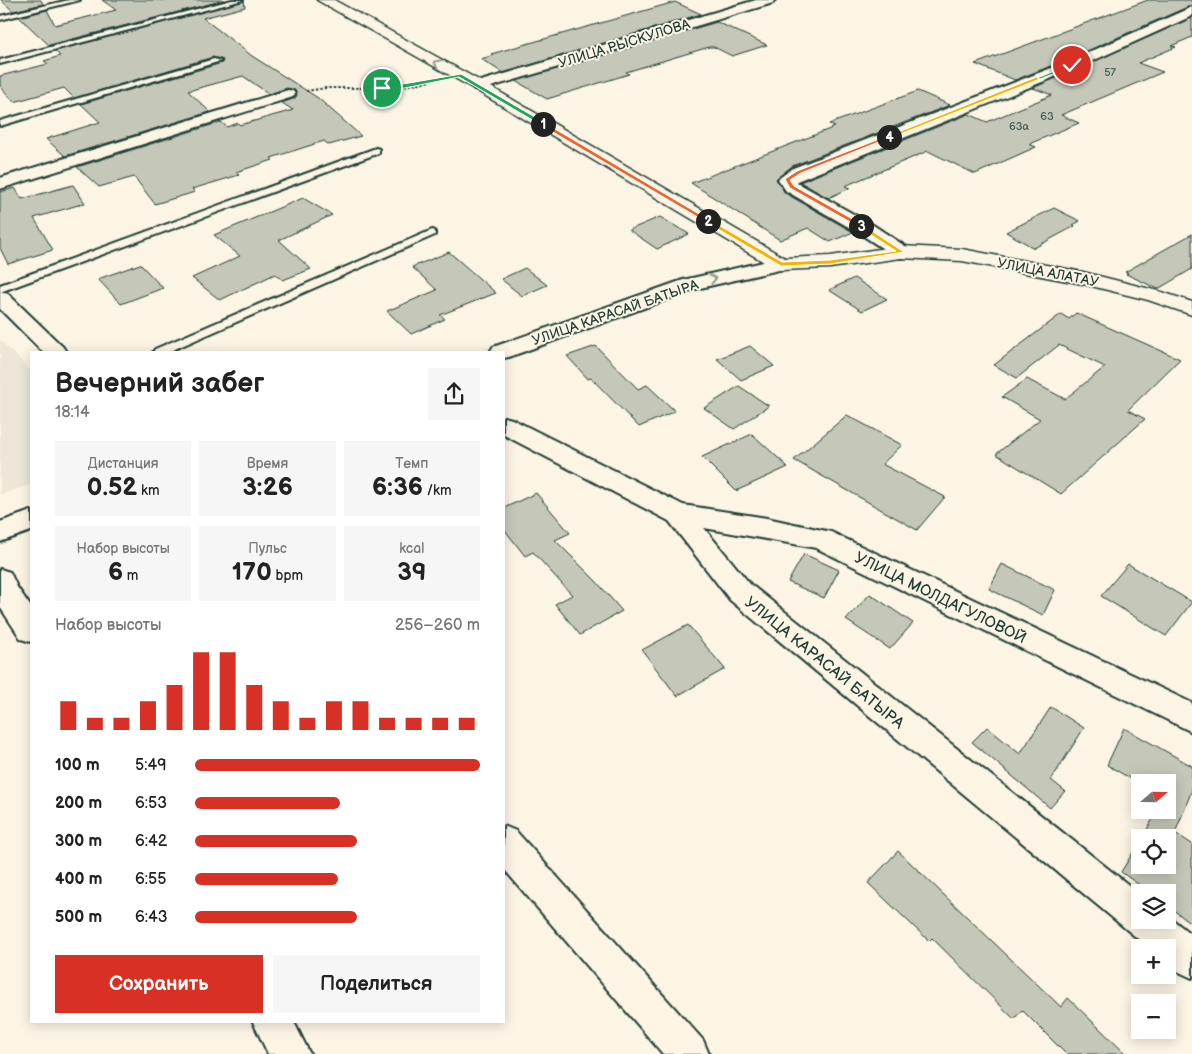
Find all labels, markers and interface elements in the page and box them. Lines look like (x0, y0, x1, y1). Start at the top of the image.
street label: УЛИЦА РЫСКУЛОВА (556, 15, 693, 72)
pin (1051, 44, 1093, 86)
icon: check (1058, 51, 1086, 79)
one-way arrow (433, 59, 442, 69)
house number: 57 (1104, 66, 1116, 79)
pin (361, 67, 403, 109)
icon: arrive (368, 74, 396, 102)
house number: 63 (1040, 110, 1054, 123)
pin: 1 (530, 112, 556, 136)
text: 1 (541, 116, 546, 133)
house number: 63а (1009, 120, 1029, 133)
pin: 4 (876, 124, 902, 150)
text: 4 (885, 129, 894, 146)
pin: 2 (696, 208, 720, 234)
text: 2 (704, 213, 713, 230)
pin: 3 (848, 214, 874, 238)
text: 3 (857, 218, 866, 235)
street label: УЛИЦА АЛАТАУ (996, 254, 1100, 291)
one-way arrow (708, 274, 717, 285)
street label: УЛИЦА КАРАСАЙ БАТЫРА (530, 276, 701, 349)
text: Вечерний забег (55, 367, 264, 400)
button: share (428, 368, 480, 420)
text: 18:14 (55, 403, 90, 422)
text: Дистанция (88, 455, 159, 472)
text: Время (247, 455, 288, 472)
text: Темп (395, 455, 428, 472)
text: 0.52 (87, 472, 137, 503)
text: 3:26 (242, 472, 293, 503)
text: 6:36 (372, 472, 423, 503)
text: km (137, 482, 160, 499)
text: /km (423, 482, 452, 499)
text: Набор высоты (77, 540, 170, 557)
text: Пульс (248, 540, 287, 557)
text: kcal (399, 540, 424, 557)
street label: УЛИЦА МОЛДАГУЛОВОЙ (851, 548, 1029, 648)
text: 6 (108, 557, 123, 588)
text: 170 (232, 557, 272, 588)
text: 39 (397, 557, 426, 588)
text: m (123, 567, 138, 584)
text: bpm (272, 567, 303, 584)
street label: УЛИЦА КАРАСАЙ БАТЫРА (741, 593, 908, 734)
text: Набор высоты (55, 616, 162, 635)
text: 256–260 m (395, 616, 480, 635)
text: 100 m (55, 756, 100, 775)
text: 5:49 (135, 756, 166, 775)
north arrow (1131, 774, 1176, 819)
map controls (1131, 774, 1176, 1039)
text: 200 m (55, 794, 102, 813)
text: 6:53 (135, 794, 167, 813)
button: locate (1131, 829, 1176, 874)
text: 300 m (55, 832, 102, 851)
text: 6:42 (135, 832, 167, 851)
text: 400 m (55, 870, 102, 889)
text: 6:55 (135, 870, 166, 889)
button: layers (1131, 884, 1176, 929)
text: 500 m (55, 908, 102, 927)
text: 6:43 (135, 908, 168, 927)
button: + (1131, 939, 1176, 984)
button: Сохранить (55, 955, 263, 1013)
button: Поделиться (273, 955, 480, 1013)
button: − (1131, 994, 1176, 1039)

